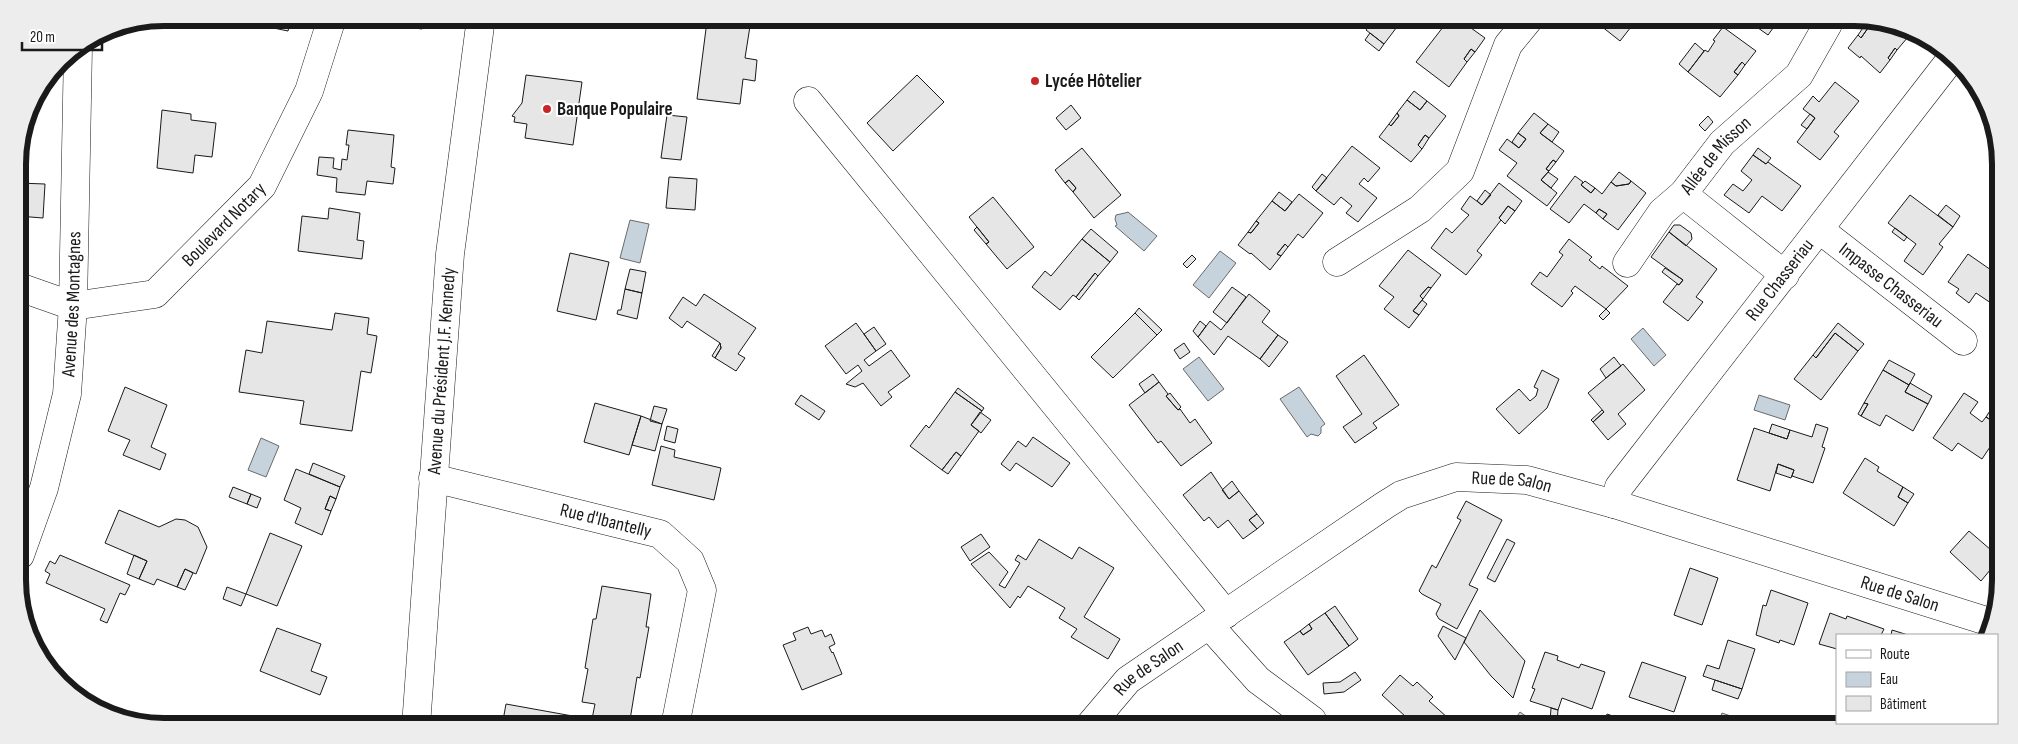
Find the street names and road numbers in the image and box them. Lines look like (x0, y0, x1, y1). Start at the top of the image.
street label: Allée de Misson (1675, 111, 1756, 200)
street label: Boulevard Notary (177, 177, 271, 271)
street label: Avenue des Montagnes (57, 231, 86, 379)
street label: Rue Chasseriau (1741, 234, 1819, 325)
street label: Impasse Chasseriau (1835, 238, 1948, 333)
street label: Avenue du Président J.F. Kennedy (423, 266, 461, 476)
street label: Rue de Salon (1471, 466, 1555, 498)
street label: Rue d'Ibantelly (558, 498, 655, 543)
street label: Rue de Salon (1858, 571, 1942, 617)
street label: Rue de Salon (1108, 634, 1188, 700)

